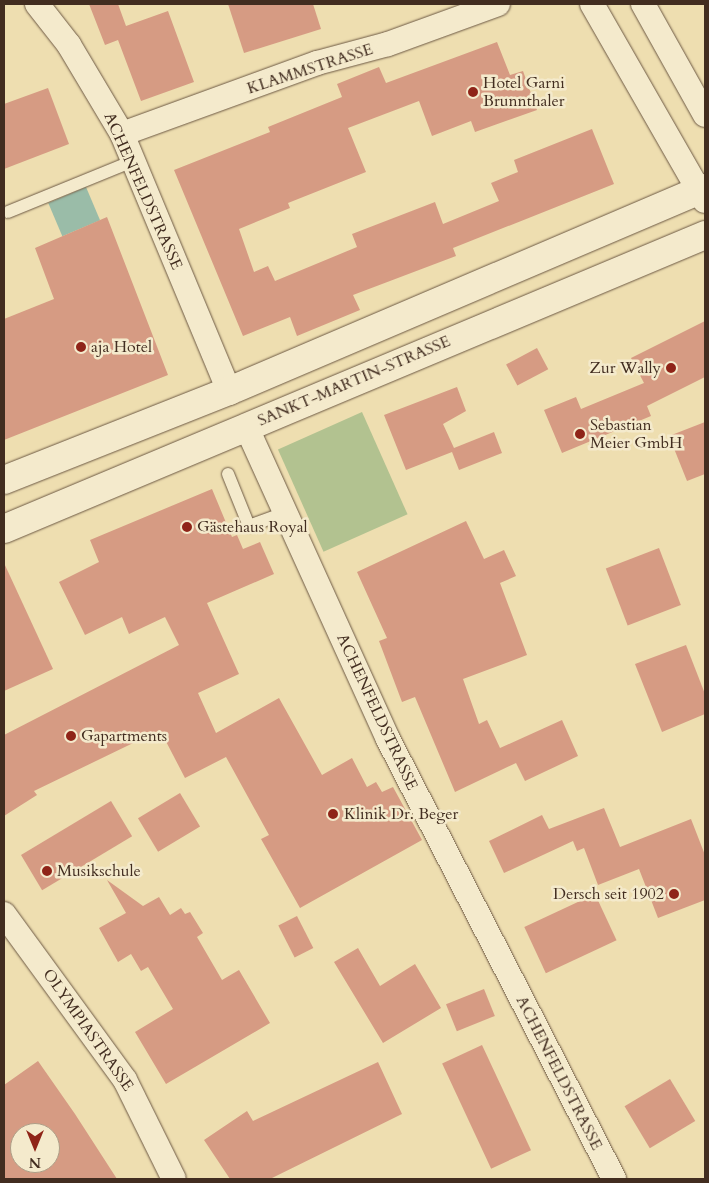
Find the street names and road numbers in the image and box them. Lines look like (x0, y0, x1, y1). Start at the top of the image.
street label: KLAMMSTRASSE (245, 40, 375, 98)
street label: ACHENFELDSTRASSE (100, 109, 186, 273)
street label: SANKT-MARTIN-STRASSE (255, 332, 453, 430)
street label: ACHENFELDSTRASSE (332, 631, 422, 793)
street label: OLYMPIASTRASSE (39, 965, 137, 1095)
street label: ACHENFELDSTRASSE (512, 993, 606, 1153)

